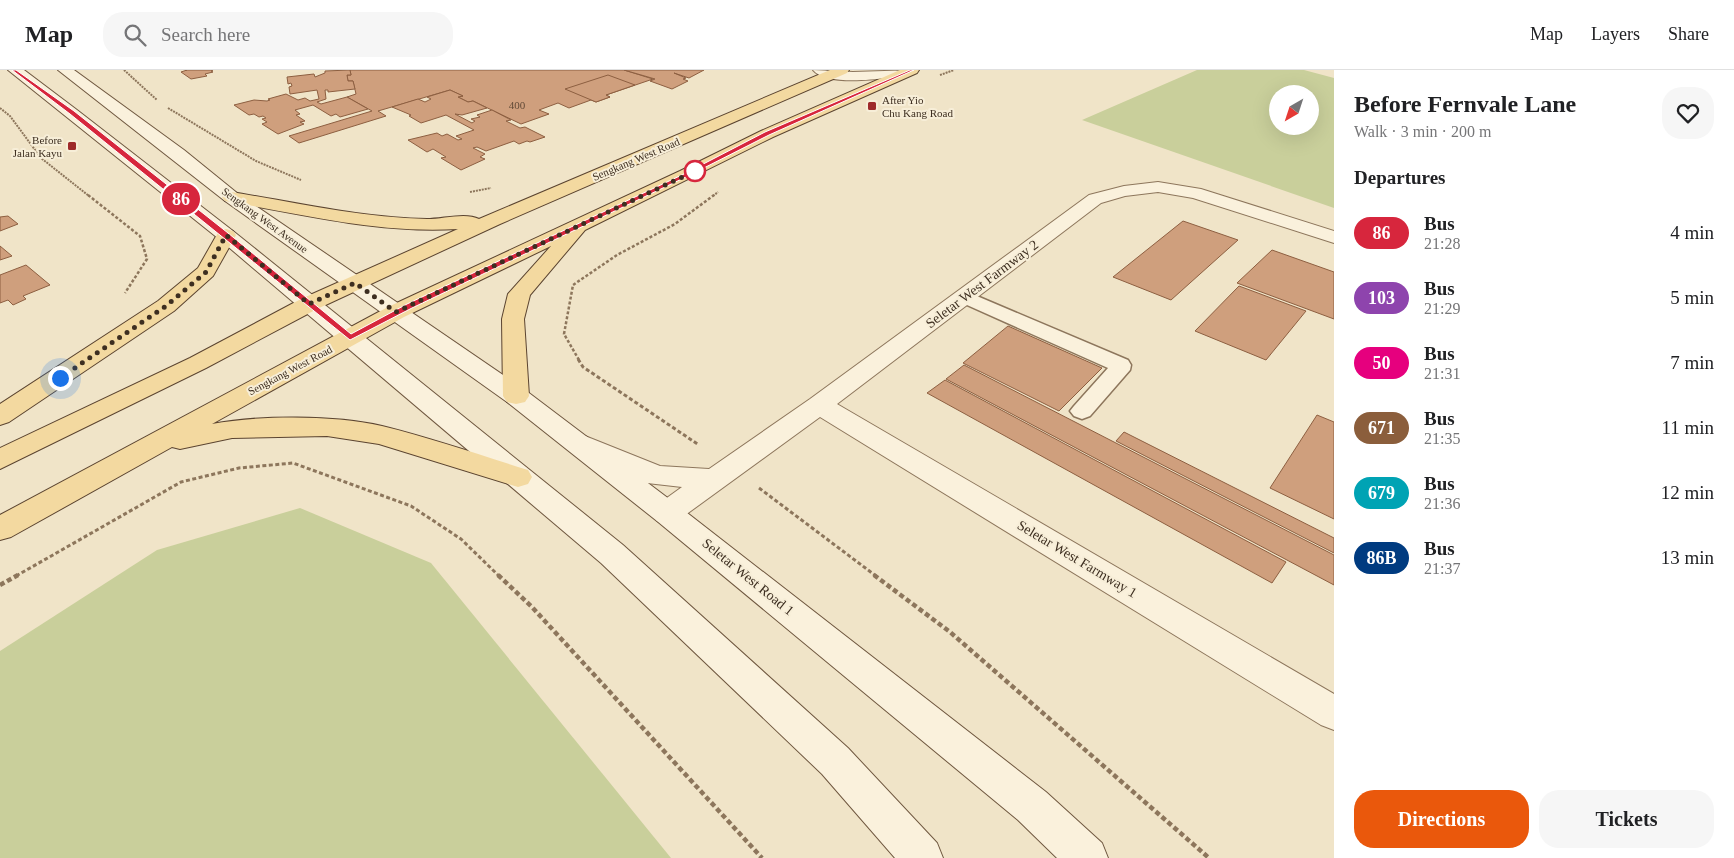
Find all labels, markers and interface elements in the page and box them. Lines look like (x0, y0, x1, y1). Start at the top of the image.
search box (103, 12, 453, 57)
text: Map (25, 21, 73, 47)
icon: search (121, 21, 149, 49)
text: Search here (161, 24, 250, 45)
text: Map (1530, 24, 1563, 44)
text: Layers (1591, 24, 1640, 44)
text: Share (1668, 24, 1709, 44)
north arrow (1269, 85, 1319, 135)
map controls (1269, 85, 1319, 135)
button: heart (1662, 87, 1714, 139)
text: Before Fernvale Lane (1354, 91, 1576, 117)
place label: After Yio Chu Kang Road (882, 94, 953, 119)
house number: 400 (509, 99, 526, 111)
marker: After Yio Chu Kang Road (866, 100, 878, 112)
text: Walk · 3 min · 200 m (1354, 123, 1491, 140)
place label: Before Jalan Kayu (13, 134, 62, 159)
street label: Sengkang West Road (591, 135, 682, 183)
marker: Before Jalan Kayu (66, 140, 78, 152)
unlabelled marker (684, 160, 706, 182)
text: Departures (1354, 167, 1445, 188)
line badge: 86 (158, 183, 204, 215)
street label: Sengkang West Avenue (220, 185, 310, 255)
text: 86 (172, 189, 190, 209)
text: Bus (1424, 213, 1455, 234)
text: 4 min (1670, 222, 1714, 243)
text: 86 (1373, 223, 1391, 243)
text: 21:28 (1424, 235, 1460, 252)
street label: Seletar West Farmway 2 (923, 237, 1041, 331)
text: Bus (1424, 278, 1455, 299)
text: 5 min (1670, 287, 1714, 308)
text: 103 (1368, 288, 1395, 308)
text: 21:29 (1424, 300, 1460, 317)
street label: Sengkang West Road (246, 342, 335, 397)
text: Bus (1424, 343, 1455, 364)
text: 7 min (1670, 352, 1714, 373)
text: 50 (1373, 353, 1391, 373)
text: 21:31 (1424, 365, 1460, 382)
your location (48, 366, 73, 391)
text: Bus (1424, 408, 1455, 429)
text: 11 min (1661, 417, 1714, 438)
text: 671 (1368, 418, 1395, 438)
text: 21:35 (1424, 430, 1460, 447)
text: Bus (1424, 473, 1455, 494)
text: 12 min (1661, 482, 1714, 503)
text: 679 (1368, 483, 1395, 503)
text: 21:36 (1424, 495, 1460, 512)
street label: Seletar West Farmway 1 (1015, 517, 1139, 601)
street label: Seletar West Road 1 (699, 536, 797, 618)
text: Bus (1424, 538, 1455, 559)
text: 13 min (1661, 547, 1714, 568)
text: 86B (1366, 548, 1397, 568)
text: 21:37 (1424, 560, 1460, 577)
button: Directions (1354, 790, 1529, 848)
button: Tickets (1539, 790, 1714, 848)

